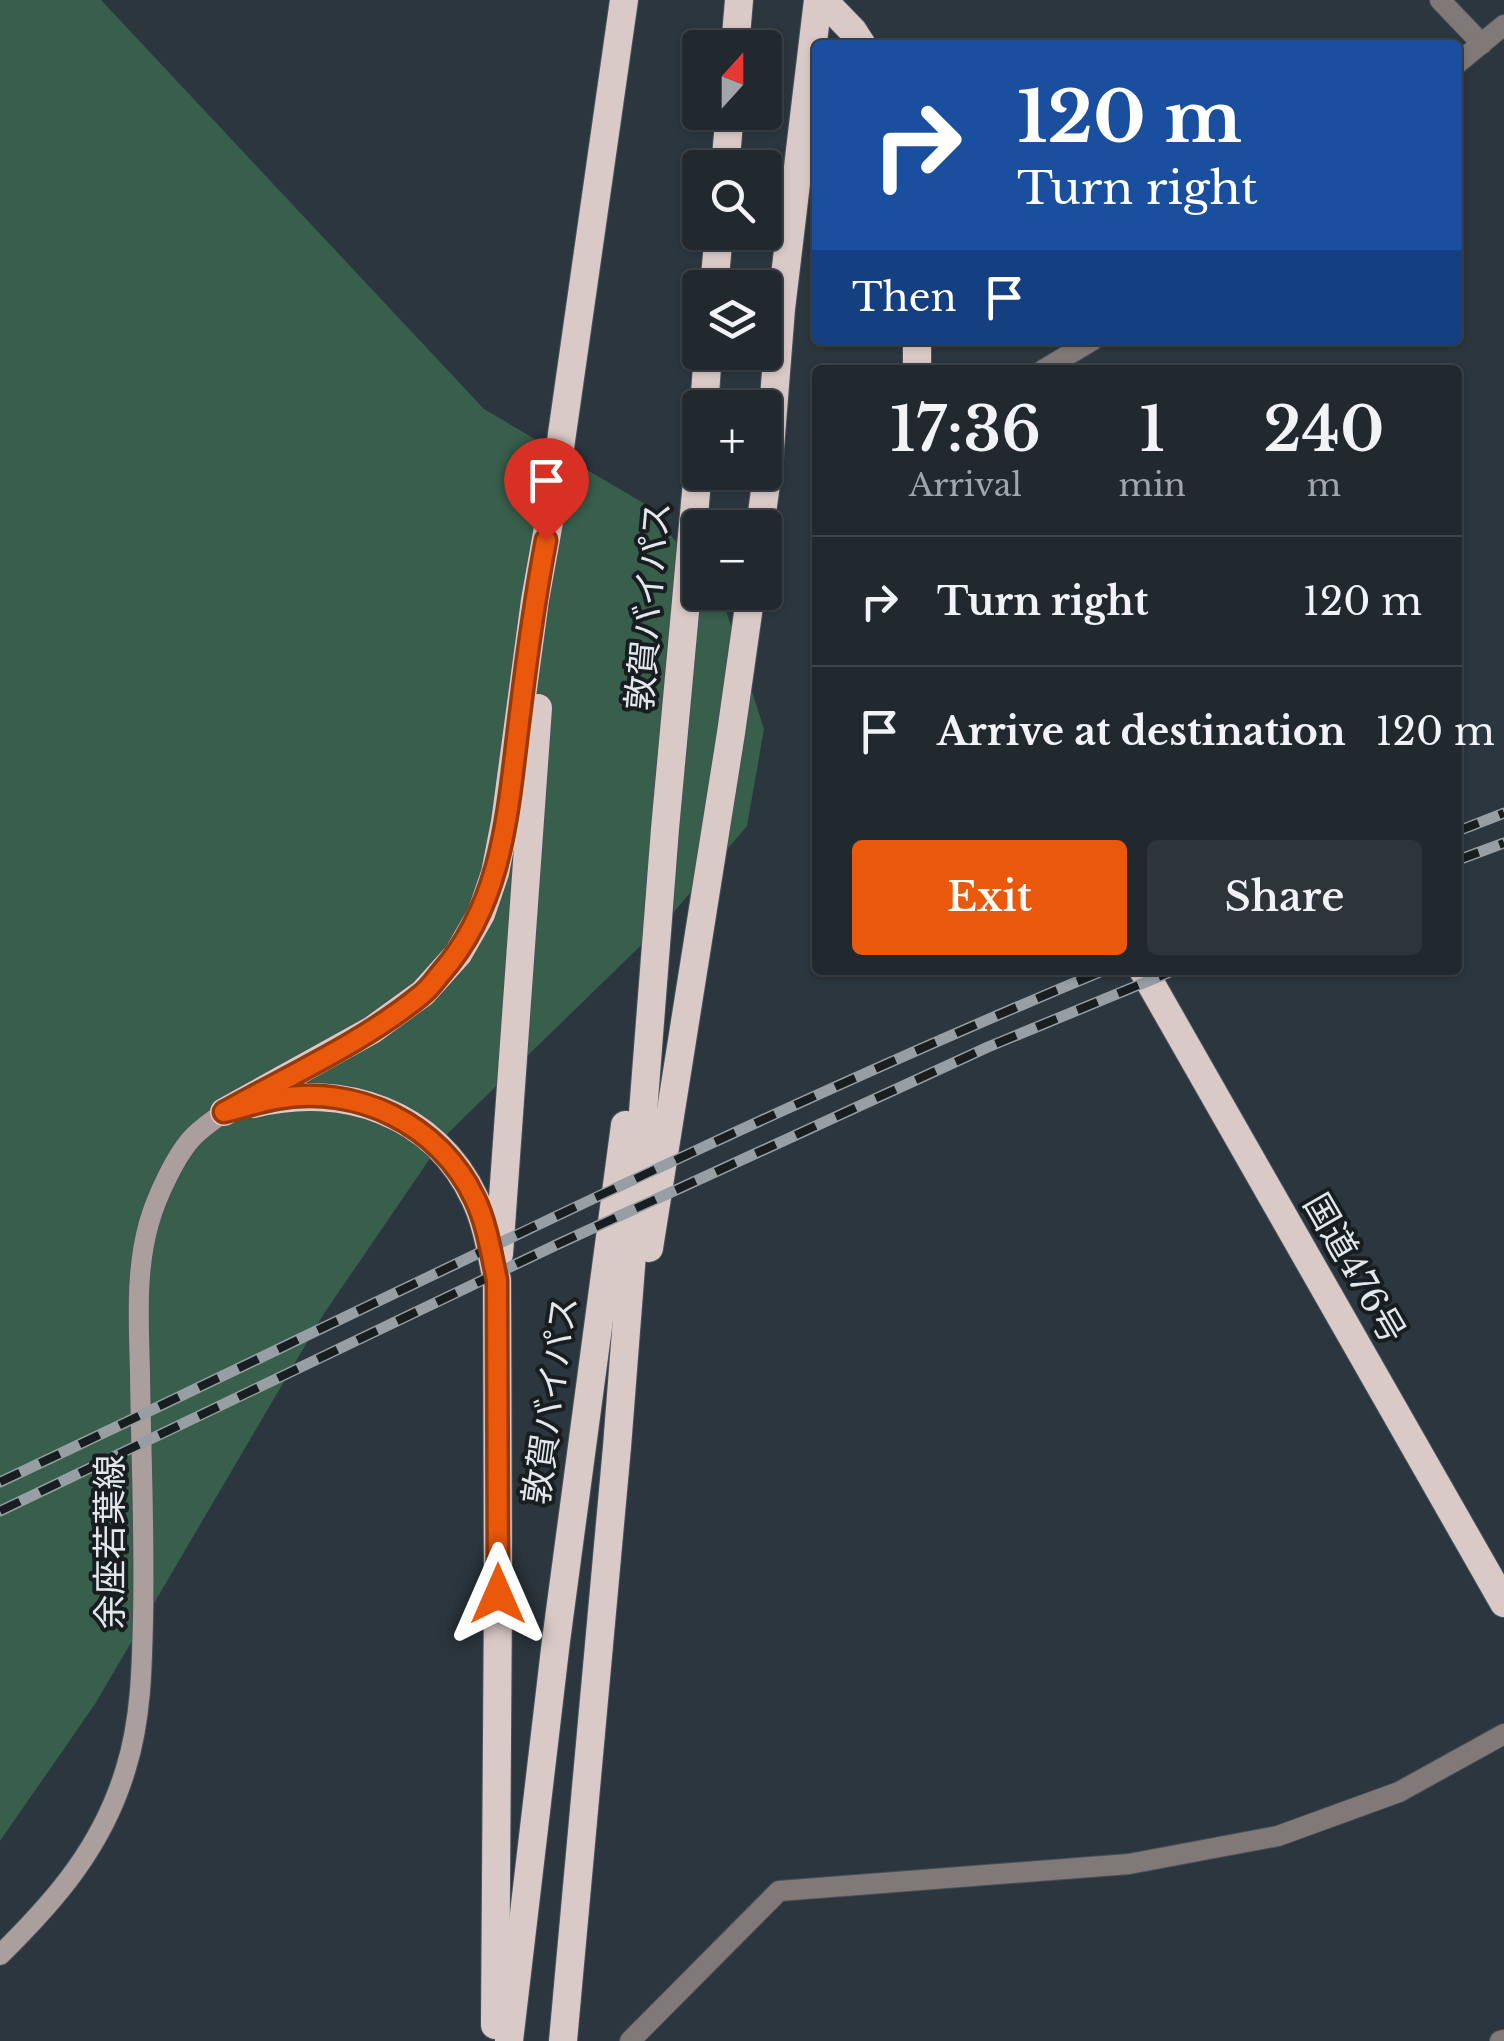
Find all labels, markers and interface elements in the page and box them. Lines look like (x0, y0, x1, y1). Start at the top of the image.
north arrow (682, 30, 782, 130)
map controls (682, 30, 782, 610)
text: 120 m (1017, 74, 1242, 161)
icon: right (852, 80, 982, 210)
button: search (682, 150, 782, 250)
text: Turn right (1017, 160, 1258, 216)
button: layers (682, 270, 782, 370)
icon: arrive (977, 270, 1032, 325)
text: Then (852, 274, 957, 321)
button: + (682, 390, 782, 490)
text: 17:36 (889, 393, 1041, 467)
text: 1 (1139, 393, 1165, 467)
text: 240 (1263, 393, 1385, 467)
pin (504, 438, 589, 541)
icon: arrive (519, 453, 574, 508)
text: Arrival (909, 465, 1022, 505)
text: min (1119, 465, 1186, 505)
text: m (1307, 465, 1341, 505)
street label: 敦賀バイパス (617, 500, 679, 712)
button: − (682, 510, 782, 610)
icon: right (852, 574, 907, 629)
text: Turn right (937, 578, 1148, 625)
text: 120 m (1303, 578, 1422, 625)
icon: arrive (852, 704, 907, 759)
text: Arrive at destination (937, 708, 1346, 755)
text: 120 m (1376, 708, 1495, 755)
button: Exit (852, 840, 1127, 955)
button: Share (1147, 840, 1422, 955)
street label: 国道476号 (1295, 1186, 1415, 1350)
street label: 敦賀バイパス (514, 1293, 586, 1507)
street label: 余座若葉線 (88, 1454, 131, 1630)
position arrow (446, 1542, 550, 1646)

